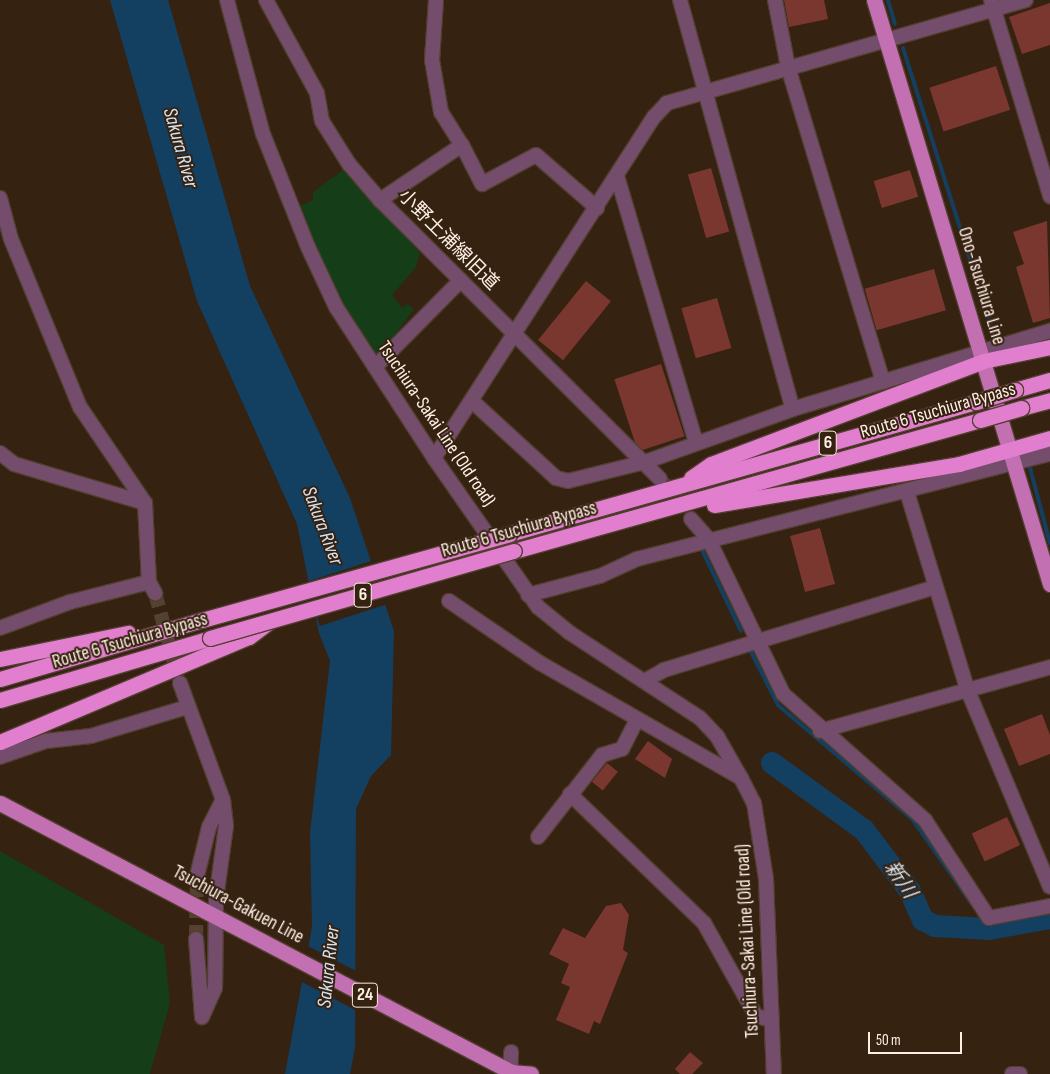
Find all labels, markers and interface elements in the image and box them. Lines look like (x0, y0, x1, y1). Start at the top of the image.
water label: Sakura River (157, 105, 203, 191)
street label: 小野土浦線旧道 (393, 185, 503, 295)
street label: Ono-Tsuchiura Line (952, 224, 1010, 348)
street label: Tsuchiura-Sakai Line (Old road) (372, 337, 500, 511)
street label: Route 6 Tsuchiura Bypass (858, 378, 1018, 444)
road number: 6 (818, 428, 838, 458)
water label: Sakura River (296, 483, 348, 569)
street label: Route 6 Tsuchiura Bypass (439, 497, 599, 563)
road number: 6 (353, 580, 373, 610)
street label: Route 6 Tsuchiura Bypass (50, 608, 210, 674)
street label: Tsuchiura-Sakai Line (Old road) (732, 843, 764, 1039)
water label: 新川 (879, 857, 921, 903)
street label: Tsuchiura-Gakuen Line (169, 861, 307, 949)
water label: Sakura River (313, 925, 345, 1009)
road number: 24 (351, 980, 379, 1010)
scale bar (870, 1022, 964, 1054)
text: 50 m (876, 1031, 901, 1050)

